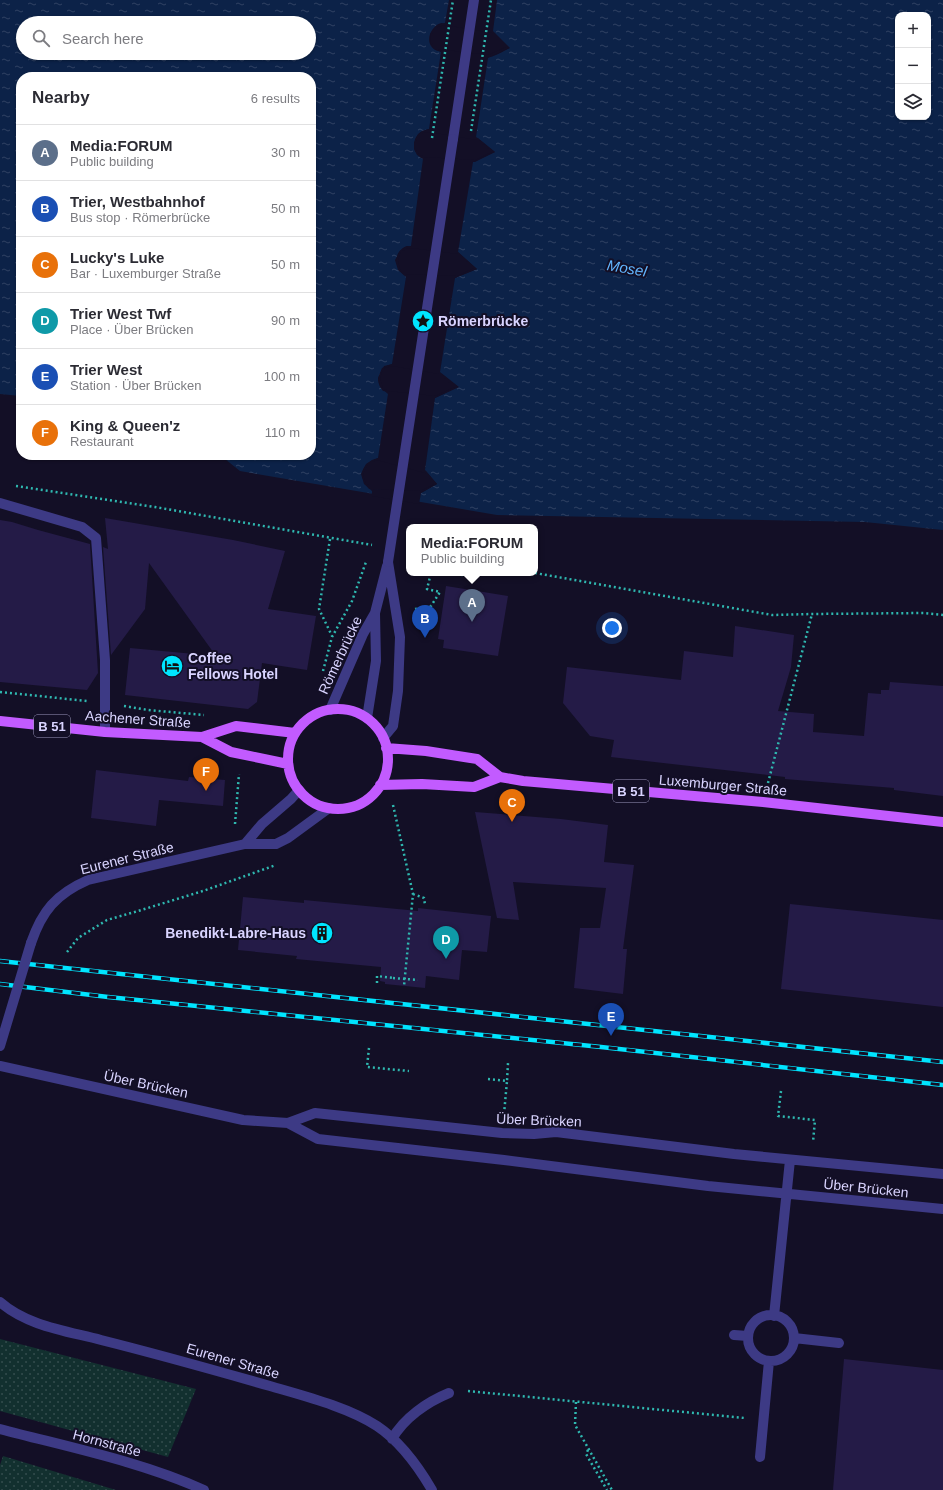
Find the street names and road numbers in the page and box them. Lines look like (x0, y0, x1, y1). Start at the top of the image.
street label: Römerbrücke (315, 613, 365, 696)
street label: Aachener Straße (85, 707, 192, 731)
road number: B 51 (34, 715, 70, 737)
street label: Luxemburger Straße (658, 771, 788, 799)
road number: B 51 (613, 780, 649, 802)
street label: Eurener Straße (79, 839, 176, 877)
street label: Über Brücken (102, 1066, 190, 1101)
street label: Über Brücken (496, 1110, 582, 1129)
street label: Über Brücken (823, 1175, 910, 1200)
street label: Eurener Straße (185, 1340, 281, 1382)
street label: Hornstraße (71, 1426, 143, 1460)

